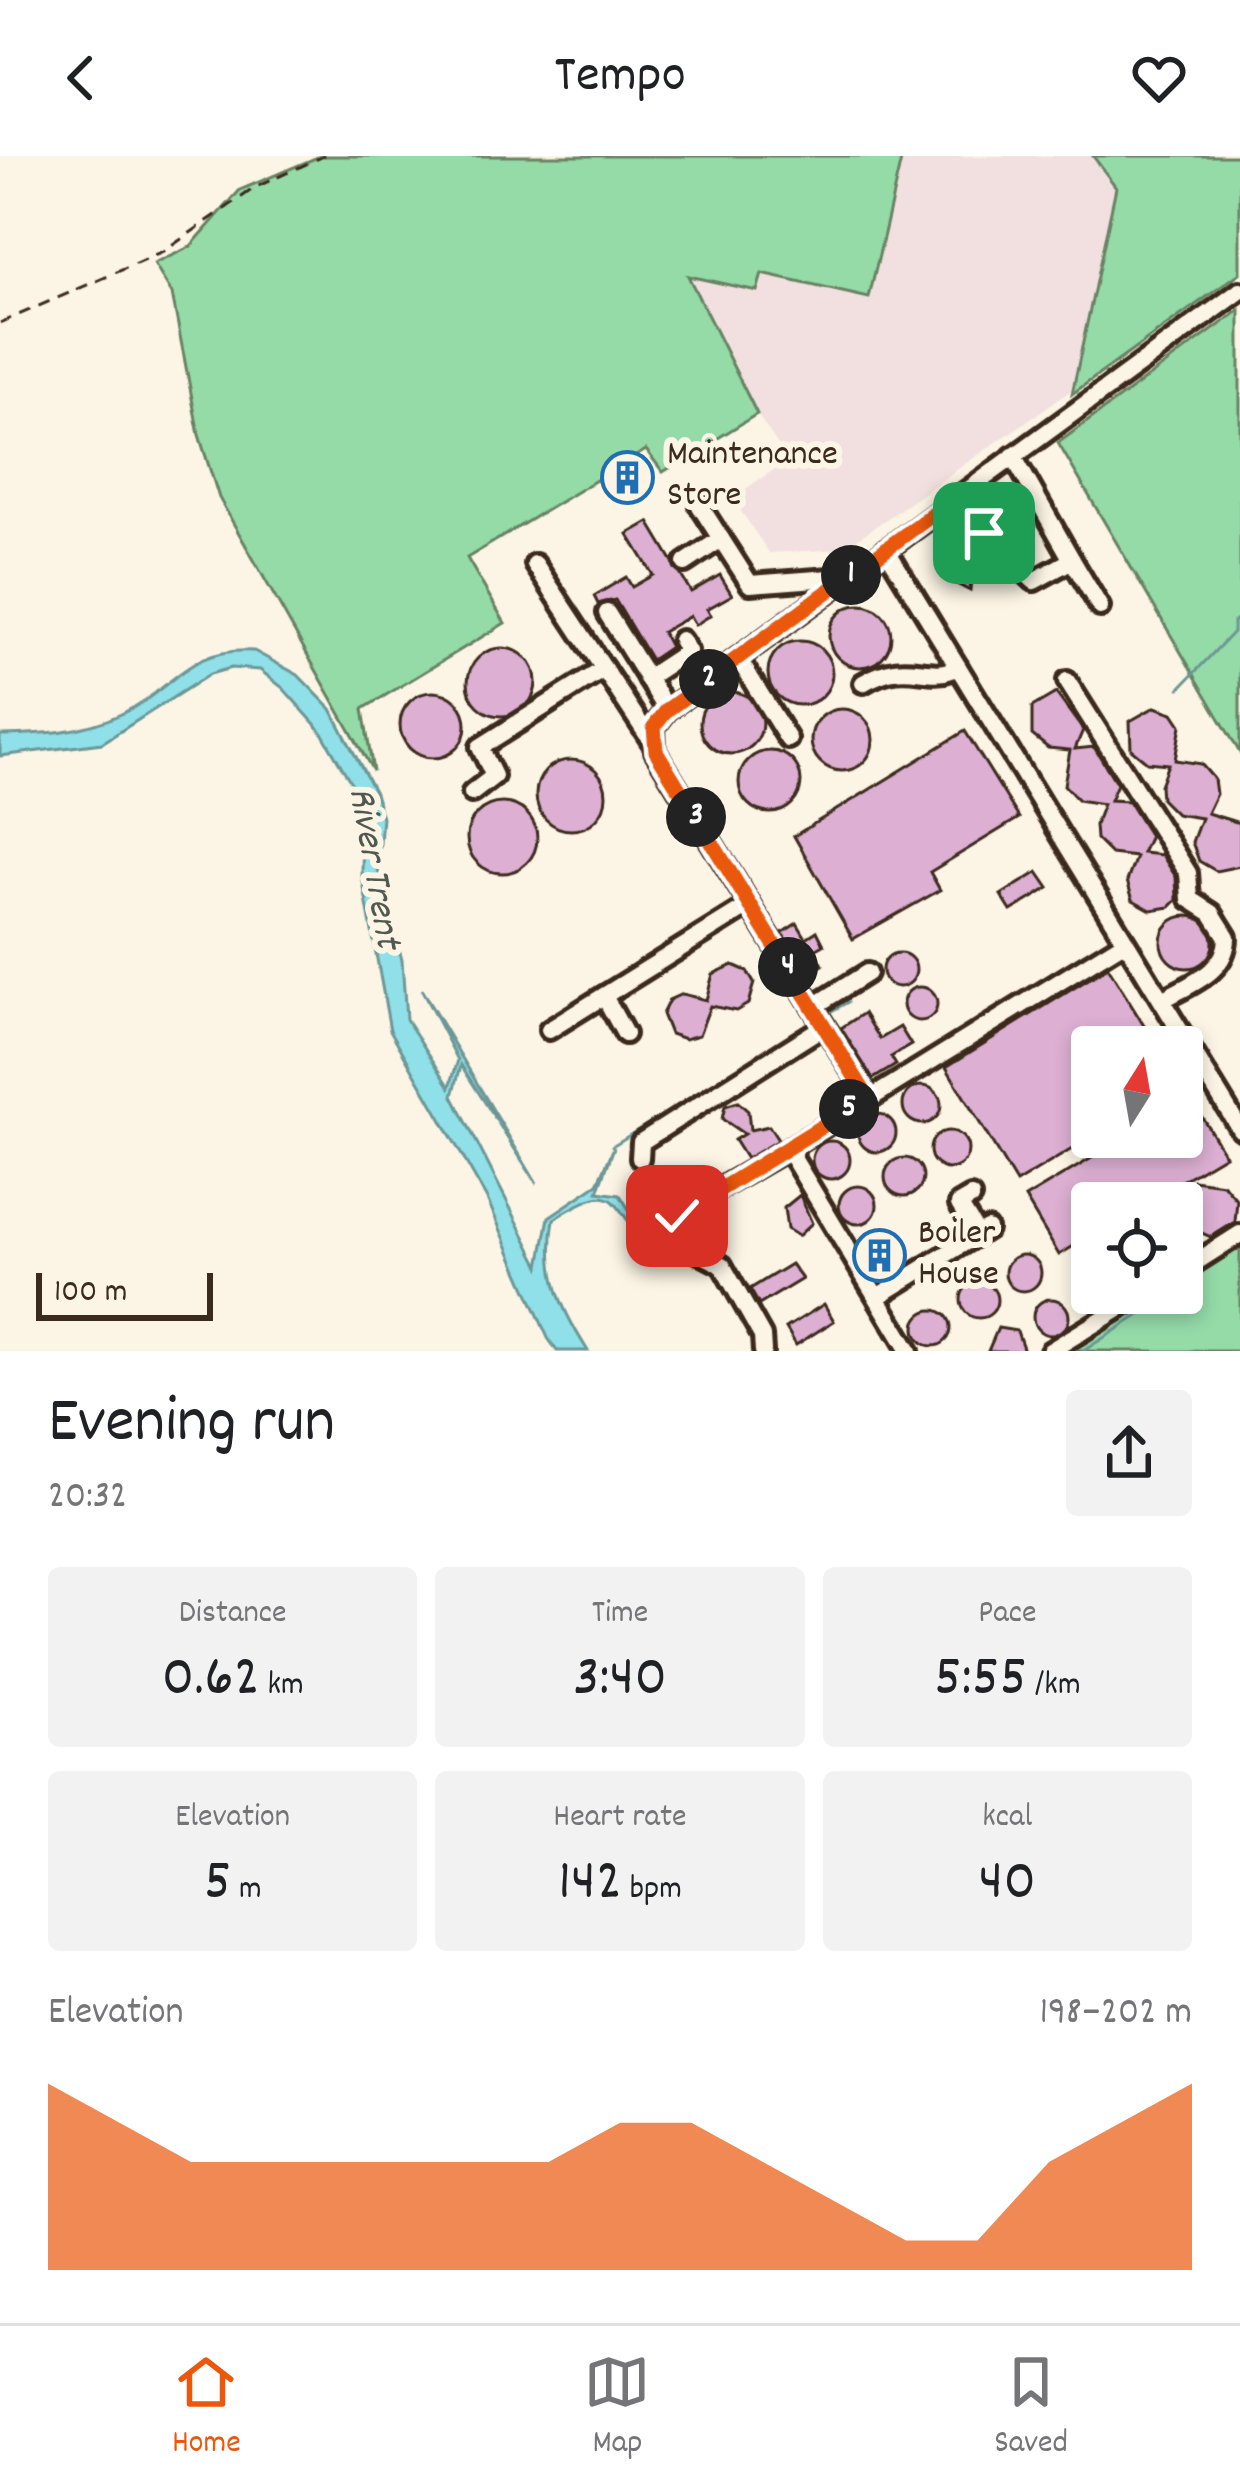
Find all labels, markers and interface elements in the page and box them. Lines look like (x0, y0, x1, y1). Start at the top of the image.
text: Tempo (554, 40, 686, 117)
icon: back (48, 45, 114, 111)
icon: heart (1126, 45, 1192, 111)
place label: Maintenance Store (667, 430, 838, 523)
building icon: Maintenance Store (600, 449, 656, 505)
pin (933, 482, 1035, 584)
icon: arrive (951, 500, 1017, 566)
pin: 1 (821, 545, 881, 605)
text: 1 (847, 551, 855, 598)
pin: 2 (679, 649, 739, 709)
text: 2 (702, 655, 716, 702)
water label: River Trent (331, 783, 414, 956)
pin: 3 (666, 787, 726, 847)
text: 3 (689, 793, 703, 840)
pin: 4 (758, 937, 818, 997)
text: 4 (781, 943, 795, 990)
north arrow (1071, 1026, 1203, 1158)
map controls (1071, 1026, 1203, 1314)
pin: 5 (819, 1079, 879, 1139)
text: 5 (841, 1085, 857, 1132)
pin (626, 1165, 728, 1267)
button: locate (1071, 1182, 1203, 1314)
icon: check (644, 1183, 710, 1249)
place label: Boiler House (918, 1209, 999, 1302)
building icon: Boiler House (851, 1228, 907, 1284)
scale bar (36, 1267, 213, 1320)
text: 100 m (54, 1270, 127, 1317)
text: Evening run (48, 1379, 335, 1473)
button: share (1066, 1390, 1192, 1516)
text: 20:32 (48, 1471, 127, 1526)
text: Distance (179, 1591, 286, 1638)
text: Time (592, 1591, 648, 1638)
text: Pace (978, 1591, 1036, 1638)
text: 0.62 (162, 1638, 260, 1724)
text: 3:40 (573, 1638, 667, 1724)
text: 5:55 (934, 1638, 1027, 1724)
text: km (260, 1663, 304, 1710)
text: /km (1027, 1663, 1081, 1710)
text: Elevation (175, 1795, 290, 1842)
text: Heart rate (553, 1795, 687, 1842)
text: kcal (982, 1795, 1032, 1842)
text: 5 (204, 1842, 231, 1928)
text: 142 (558, 1842, 622, 1928)
text: 40 (979, 1842, 1036, 1928)
text: m (231, 1867, 262, 1914)
text: bpm (622, 1867, 682, 1914)
text: Elevation (48, 1987, 184, 2042)
text: 198–202 m (1040, 1987, 1192, 2042)
tab: Home (172, 2349, 241, 2468)
tab: Map (584, 2349, 650, 2468)
tab: Saved (994, 2349, 1068, 2468)

